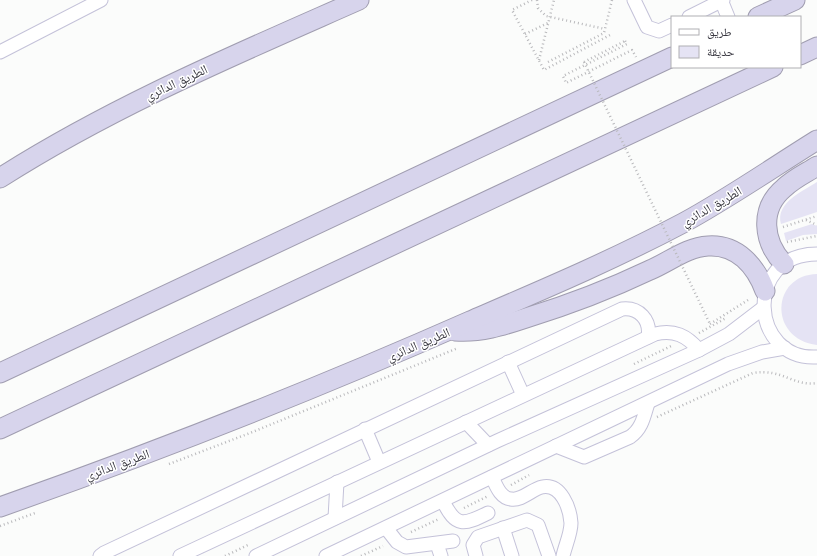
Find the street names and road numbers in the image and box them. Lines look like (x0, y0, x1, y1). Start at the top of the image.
street label: الطريق الدائري (143, 61, 211, 106)
street label: الطريق الدائري (678, 183, 746, 233)
street label: الطريق الدائري (384, 324, 453, 368)
street label: الطريق الدائري (83, 446, 152, 486)

